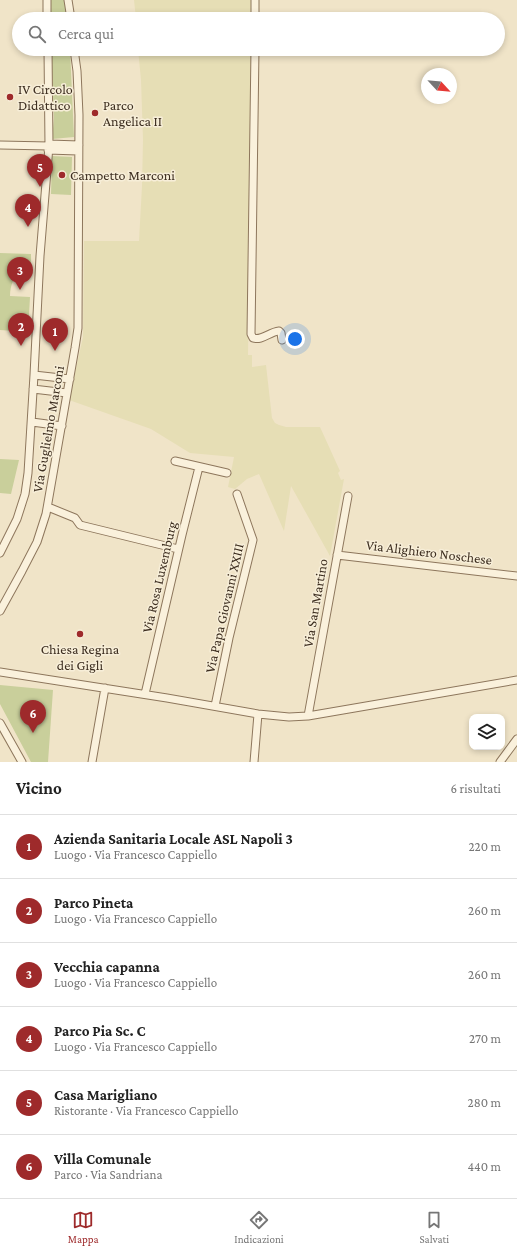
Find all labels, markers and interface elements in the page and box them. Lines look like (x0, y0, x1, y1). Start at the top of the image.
search box (12, 12, 505, 56)
icon: search (26, 23, 48, 45)
text: Cerca qui (58, 26, 114, 42)
north arrow (421, 68, 457, 104)
place label: IV Circolo Didattico (18, 81, 73, 113)
marker: IV Circolo Didattico (5, 92, 15, 102)
place label: Parco Angelica II (103, 97, 162, 129)
marker: Parco Angelica II (90, 108, 100, 118)
pin: 5 (27, 154, 53, 187)
place label: Campetto Marconi (70, 167, 175, 183)
marker: Campetto Marconi (57, 170, 67, 180)
pin: 4 (15, 194, 41, 227)
pin: 3 (7, 257, 33, 290)
pin: 2 (8, 313, 34, 346)
pin: 1 (42, 318, 68, 351)
your location (285, 329, 305, 349)
street label: Via Guglielmo Marconi (29, 364, 67, 494)
street label: Via Rosa Luxemburg (138, 520, 180, 634)
street label: Via Alighiero Noschese (365, 536, 493, 568)
street label: Via Papa Giovanni XXIII (201, 542, 247, 674)
street label: Via San Martino (299, 557, 331, 648)
marker: Chiesa Regina dei Gigli (75, 629, 85, 639)
place label: Chiesa Regina dei Gigli (41, 641, 120, 673)
pin: 6 (20, 700, 46, 733)
map controls (469, 714, 505, 750)
button: layers (469, 714, 505, 750)
text: Vicino (16, 779, 62, 798)
text: 6 risultati (451, 781, 501, 796)
text: Azienda Sanitaria Locale ASL Napoli 3 (54, 831, 293, 847)
text: 1 (27, 839, 31, 854)
text: 220 m (468, 839, 501, 854)
text: Luogo · Via Francesco Cappiello (54, 847, 217, 862)
text: Parco Pineta (54, 895, 133, 911)
text: 2 (26, 903, 32, 918)
text: 260 m (468, 903, 501, 918)
text: Luogo · Via Francesco Cappiello (54, 911, 217, 926)
text: Vecchia capanna (54, 959, 160, 975)
text: 3 (26, 967, 32, 982)
text: 260 m (468, 967, 501, 982)
text: Luogo · Via Francesco Cappiello (54, 975, 217, 990)
text: Parco Pia Sc. C (54, 1023, 146, 1039)
text: 4 (25, 1031, 33, 1046)
text: 270 m (469, 1031, 501, 1046)
text: Luogo · Via Francesco Cappiello (54, 1039, 217, 1054)
text: Casa Marigliano (54, 1087, 157, 1103)
text: 5 (26, 1095, 32, 1110)
text: 280 m (468, 1095, 501, 1110)
text: Ristorante · Via Francesco Cappiello (54, 1103, 238, 1118)
text: Villa Comunale (54, 1151, 151, 1167)
text: 6 (25, 1159, 33, 1174)
text: 440 m (467, 1159, 501, 1174)
text: Parco · Via Sandriana (54, 1167, 163, 1182)
tab: Mappa (68, 1209, 99, 1245)
tab: Indicazioni (234, 1209, 284, 1245)
tab: Salvati (419, 1209, 449, 1245)

